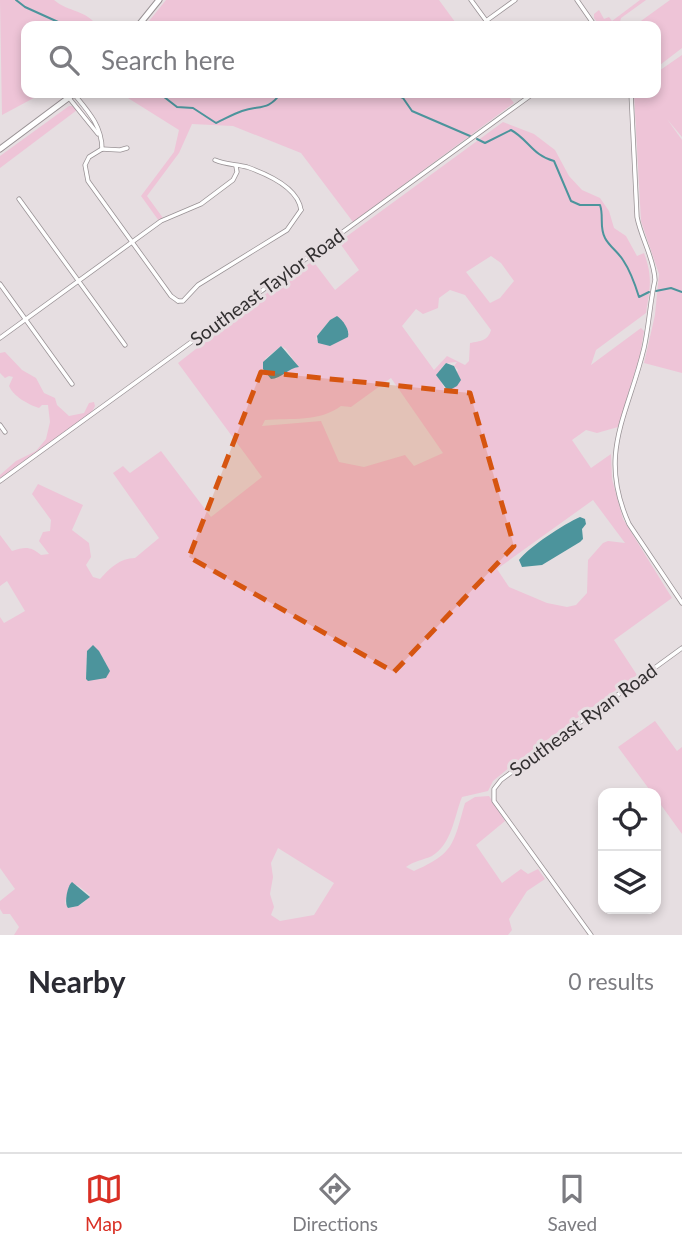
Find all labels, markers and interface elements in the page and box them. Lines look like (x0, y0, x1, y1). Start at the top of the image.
search box (21, 21, 661, 98)
icon: search (45, 41, 83, 79)
text: Search here (101, 44, 235, 76)
street label: Southeast Taylor Road (185, 223, 348, 350)
street label: Southeast Ryan Road (504, 658, 661, 781)
map controls (598, 788, 661, 914)
button: locate (598, 788, 661, 851)
button: layers (598, 851, 661, 914)
text: Nearby (28, 963, 126, 999)
text: 0 results (568, 967, 654, 995)
tab: Map (85, 1170, 123, 1235)
tab: Directions (292, 1170, 378, 1235)
tab: Saved (548, 1170, 597, 1235)

